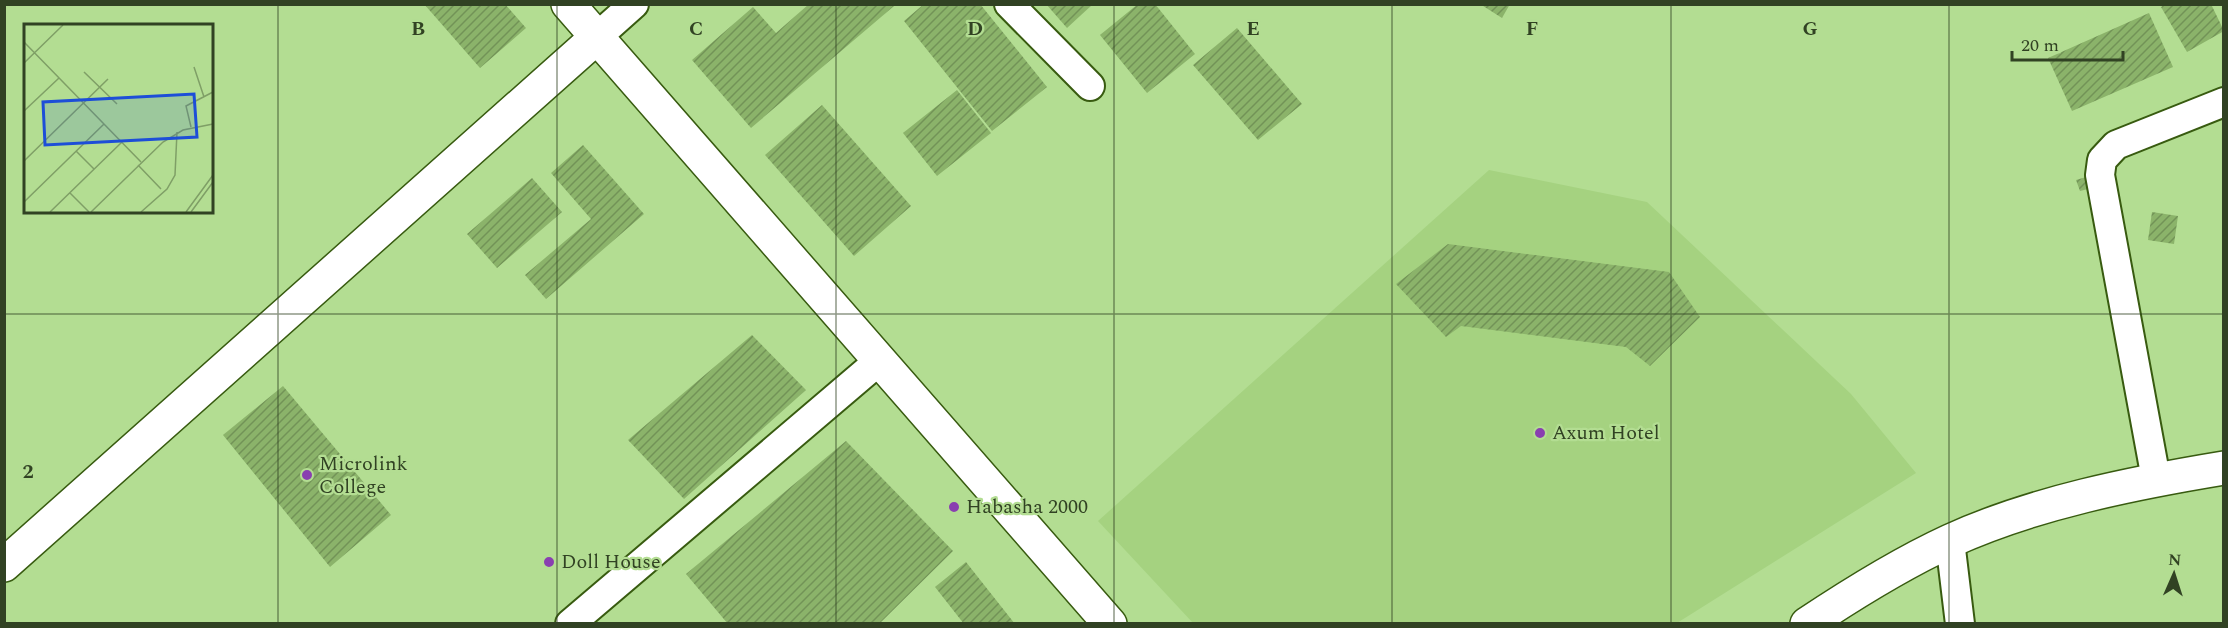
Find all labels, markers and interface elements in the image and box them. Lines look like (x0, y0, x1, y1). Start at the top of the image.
text: B (411, 14, 425, 44)
text: C (689, 14, 703, 44)
text: D (967, 14, 983, 44)
text: E (1246, 14, 1260, 44)
text: F (1526, 14, 1538, 44)
text: G (1802, 14, 1818, 44)
inset map (24, 24, 213, 213)
scale bar (2012, 24, 2123, 62)
text: 20 m (2021, 32, 2059, 59)
place label: Axum Hotel (1552, 418, 1660, 448)
marker: Axum Hotel (1533, 426, 1547, 440)
place label: Microlink College (319, 449, 408, 502)
text: 2 (22, 457, 34, 487)
marker: Microlink College (300, 468, 314, 482)
place label: Habasha 2000 (966, 492, 1088, 522)
marker: Habasha 2000 (947, 500, 961, 514)
north arrow (2144, 544, 2204, 604)
place label: Doll House (561, 547, 661, 577)
text: N (2168, 548, 2182, 572)
marker: Doll House (542, 555, 556, 569)

